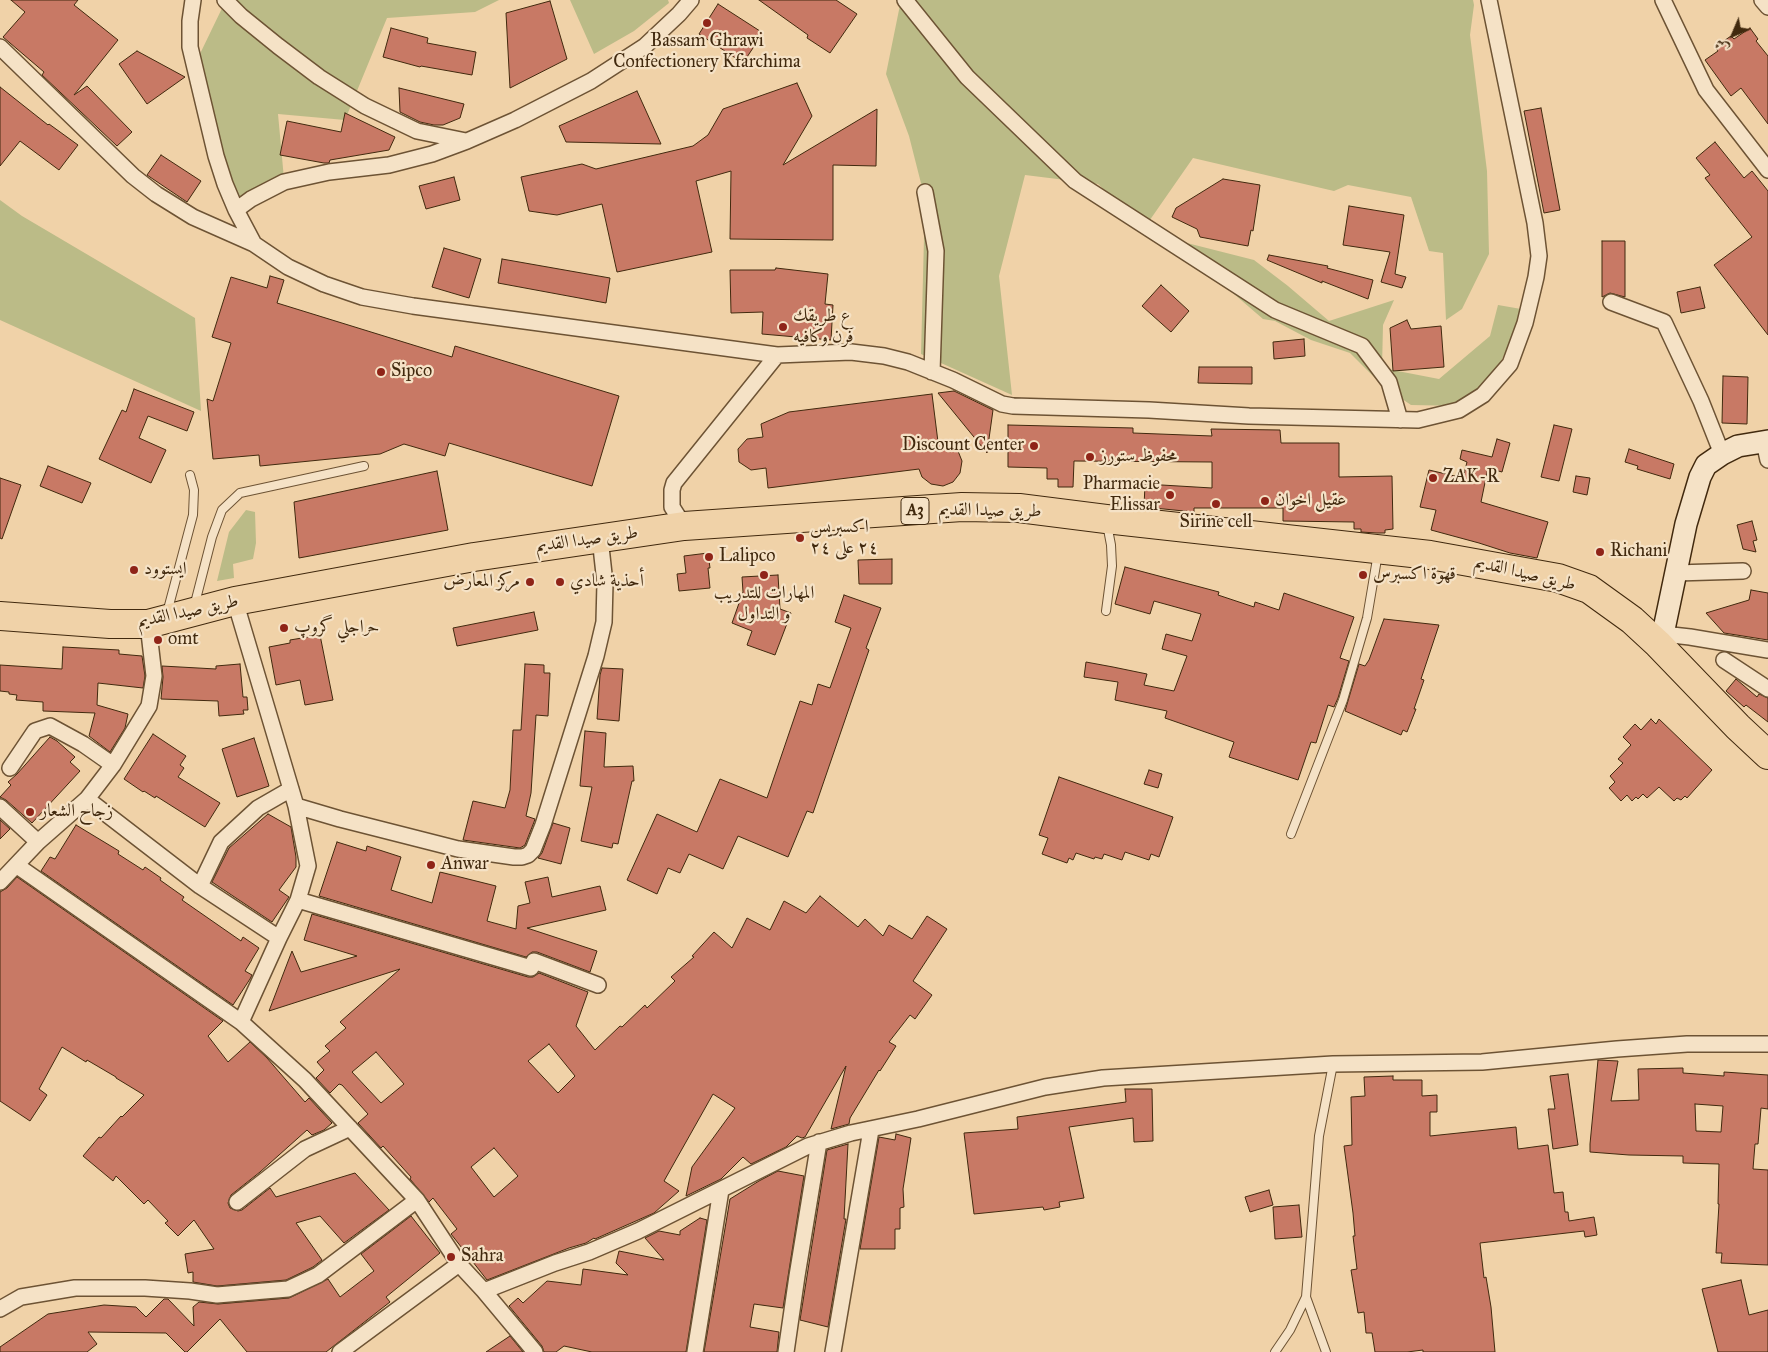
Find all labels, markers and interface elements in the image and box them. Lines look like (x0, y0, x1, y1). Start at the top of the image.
north arrow (1708, 10, 1758, 60)
marker: Bassam Ghrawi Confectionery Kfarchima (701, 17, 713, 29)
place label: Bassam Ghrawi Confectionery Kfarchima (613, 31, 801, 74)
text: ش (1711, 35, 1733, 57)
place label: ع طريقك فرن وكافيه (793, 306, 854, 348)
marker: ع طريقك فرن وكافيه (777, 321, 789, 333)
place label: Sipco (391, 361, 432, 383)
marker: Sipco (375, 366, 387, 378)
place label: Discount Center (902, 435, 1024, 457)
marker: Discount Center (1028, 440, 1040, 452)
place label: محفوظ ستورز (1100, 446, 1177, 468)
marker: محفوظ ستورز (1084, 451, 1096, 463)
place label: ZAK-R (1443, 467, 1499, 489)
marker: ZAK-R (1427, 472, 1439, 484)
place label: Pharmacie Elissar (1083, 474, 1160, 516)
marker: Pharmacie Elissar (1164, 489, 1176, 501)
place label: عقيل اخوان (1275, 490, 1346, 512)
marker: عقيل اخوان (1259, 495, 1271, 507)
road number: A3 (901, 498, 929, 524)
marker: Sirine cell (1210, 498, 1222, 510)
street label: طريق صيدا القديم (938, 499, 1042, 523)
place label: Sirine cell (1180, 512, 1252, 534)
place label: اكسبريس ٢٤ على ٢٤ (810, 517, 879, 560)
street label: طريق صيدا القديم (534, 522, 640, 558)
marker: اكسبريس ٢٤ على ٢٤ (794, 532, 806, 544)
place label: Richani (1610, 541, 1667, 563)
place label: Lalipco (719, 546, 776, 568)
marker: Richani (1594, 546, 1606, 558)
marker: Lalipco (703, 551, 715, 563)
street label: طريق صيدا القديم (1472, 552, 1578, 596)
place label: ايستوود (144, 559, 187, 581)
marker: ايستوود (128, 564, 140, 576)
place label: قهوة اكسبرس (1373, 564, 1456, 586)
marker: المهارات للتدريب و التداول (758, 569, 770, 581)
marker: قهوة اكسبرس (1357, 569, 1369, 581)
place label: مركز المعارض (443, 571, 520, 593)
place label: أحذية شادي (570, 571, 644, 593)
marker: مركز المعارض (524, 576, 536, 588)
marker: أحذية شادي (554, 576, 566, 588)
place label: المهارات للتدريب و التداول (714, 583, 814, 626)
street label: طريق صيدا القديم (135, 591, 241, 633)
place label: حراجلي گروپ (294, 617, 379, 639)
marker: حراجلي گروپ (278, 622, 290, 634)
place label: omt (168, 629, 199, 651)
marker: omt (152, 634, 164, 646)
place label: زجاح الشعار (40, 801, 113, 823)
marker: زجاح الشعار (24, 806, 36, 818)
place label: Anwar (441, 854, 489, 876)
marker: Anwar (425, 859, 437, 871)
place label: Sahra (461, 1246, 503, 1268)
marker: Sahra (445, 1251, 457, 1263)

